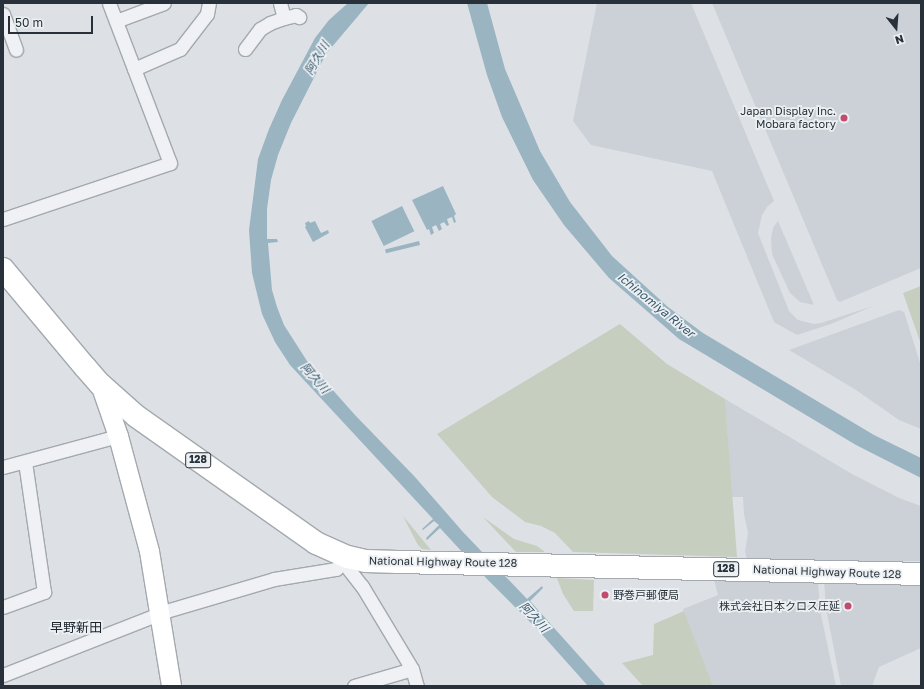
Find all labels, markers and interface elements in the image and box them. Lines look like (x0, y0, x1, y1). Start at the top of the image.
scale bar (10, 8, 95, 34)
north arrow (876, 8, 916, 48)
text: 50 m (15, 15, 43, 30)
text: N (894, 33, 906, 47)
water label: 阿久川 (302, 39, 332, 77)
place label: Japan Display Inc. Mobara factory (740, 105, 836, 131)
marker: Japan Display Inc. Mobara factory (839, 113, 849, 123)
water label: Ichinomiya River (615, 270, 697, 340)
water label: 阿久川 (298, 360, 332, 396)
road number: 128 (185, 452, 211, 468)
street label: National Highway Route 128 (369, 554, 517, 570)
road number: 128 (713, 561, 739, 577)
street label: National Highway Route 128 (753, 563, 901, 581)
place label: 野巻戸郵便局 (613, 588, 679, 602)
marker: 野巻戸郵便局 (600, 590, 610, 600)
water label: 阿久川 (516, 599, 552, 635)
place label: 株式会社日本クロス圧延 (719, 599, 840, 613)
marker: 株式会社日本クロス圧延 (843, 601, 853, 611)
district label: 早野新田 (50, 619, 102, 635)

